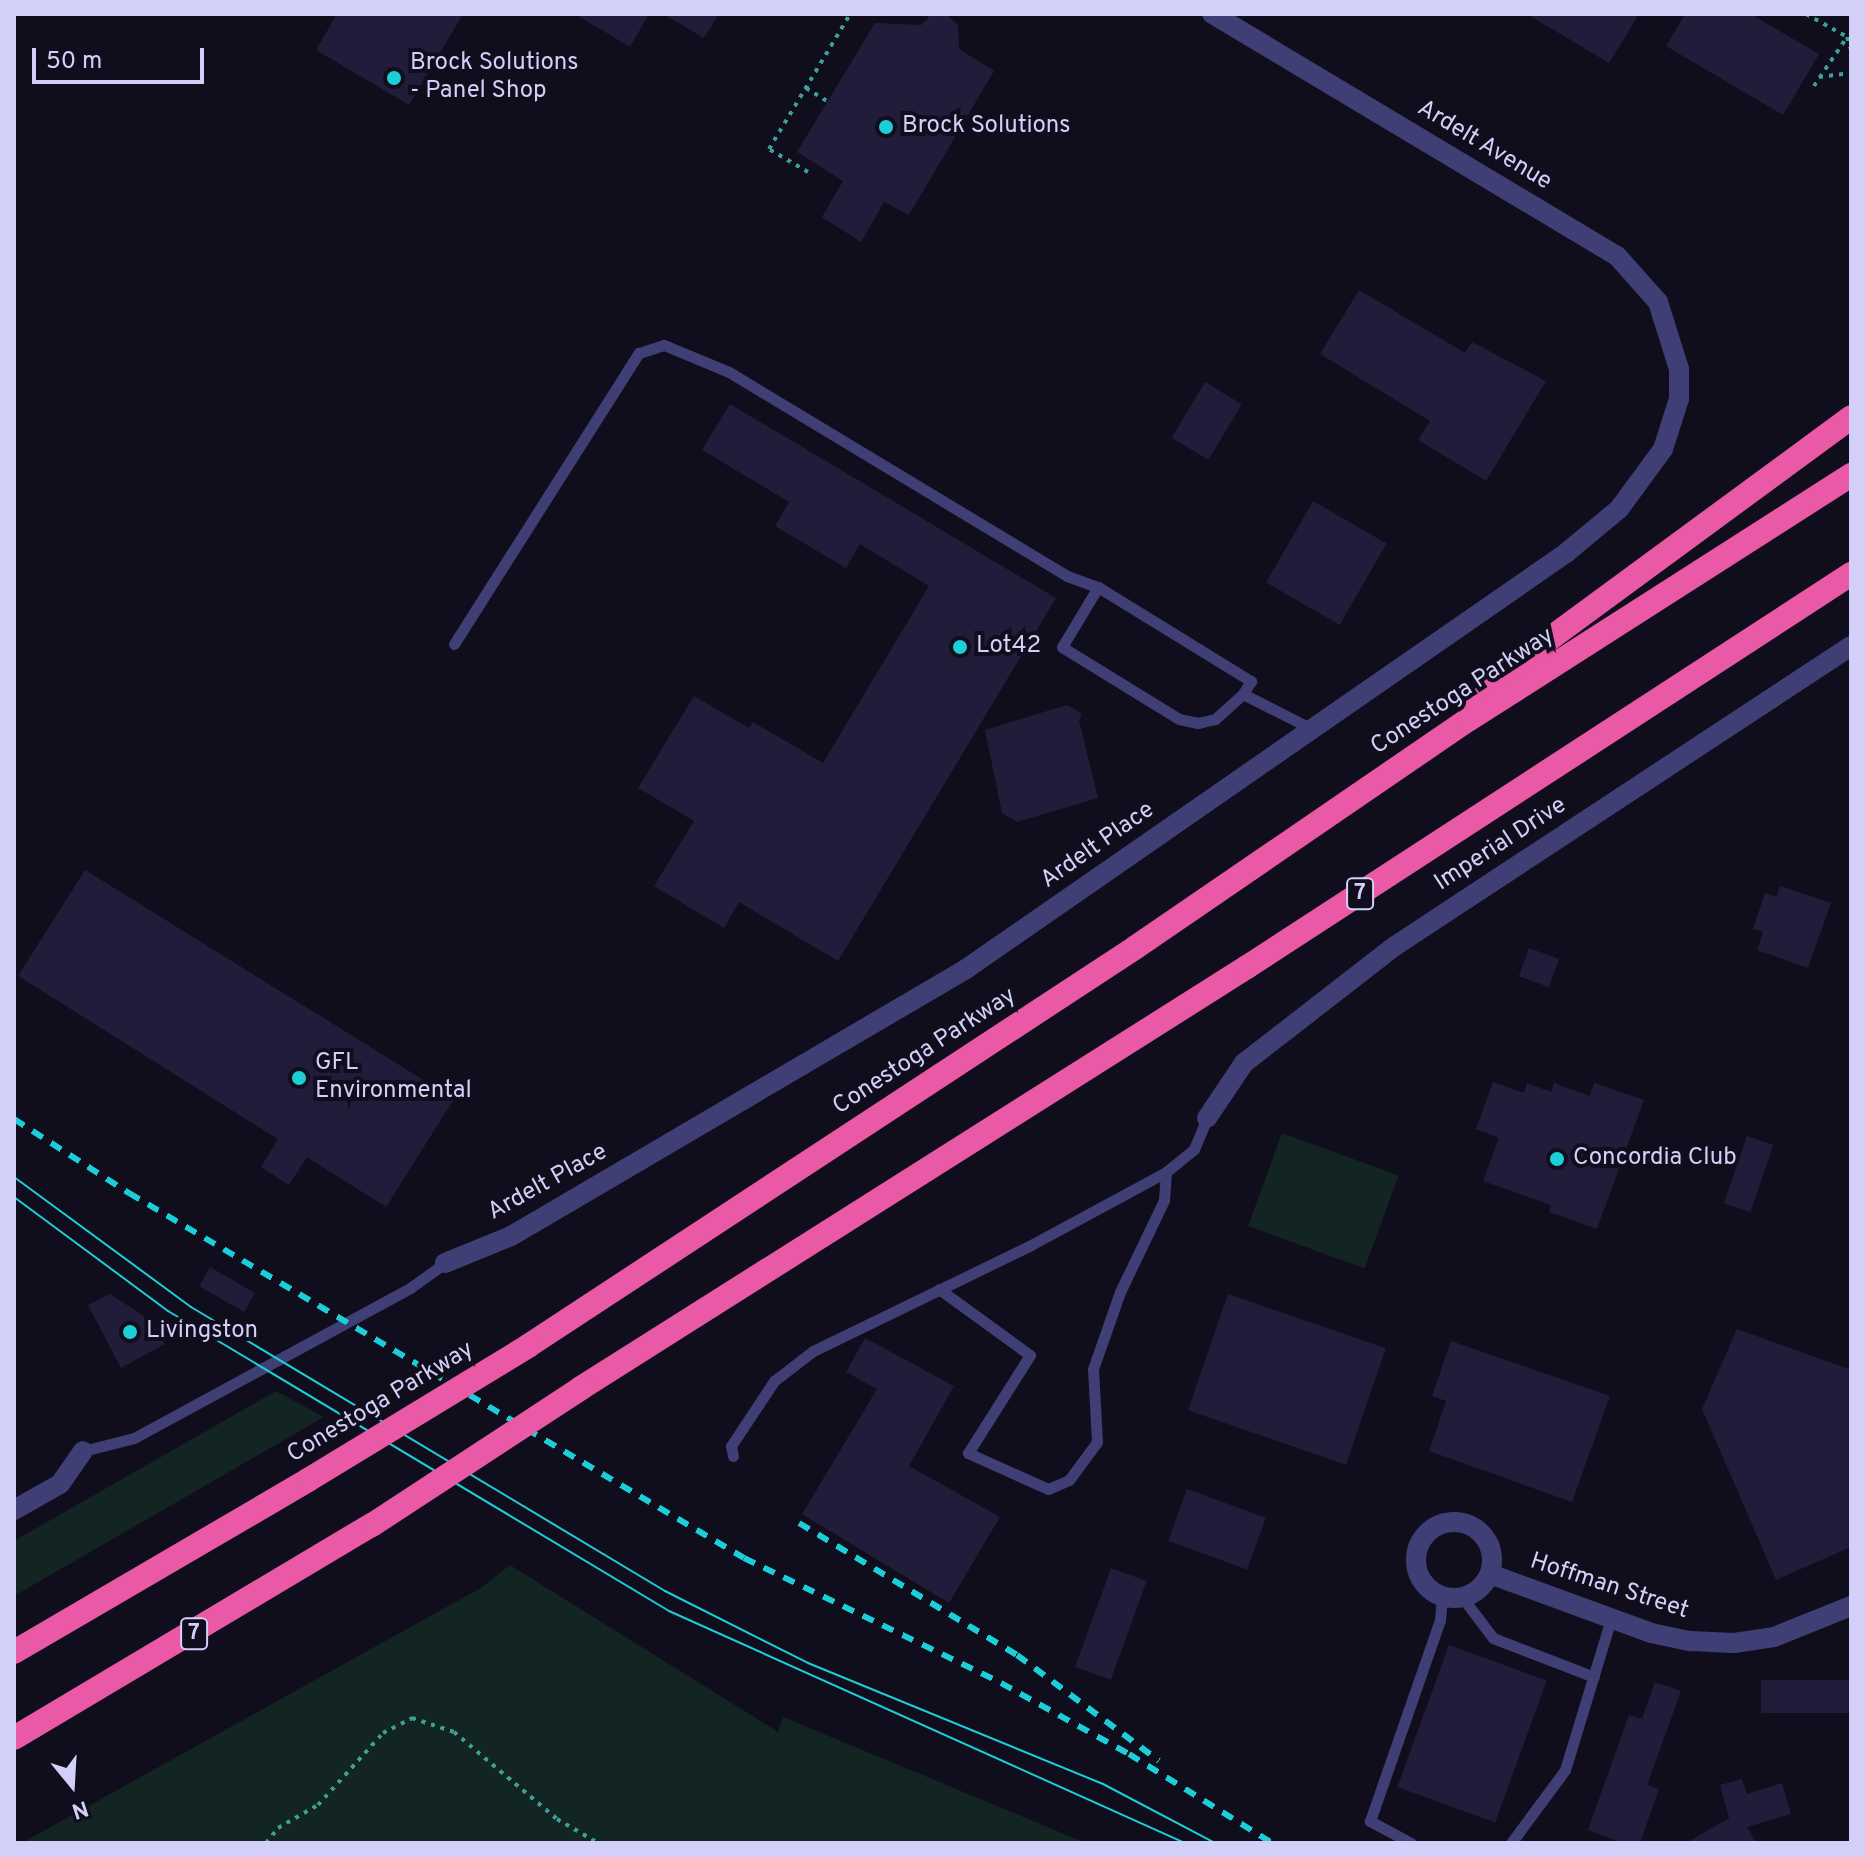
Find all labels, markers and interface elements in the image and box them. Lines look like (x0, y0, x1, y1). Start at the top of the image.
scale bar (36, 32, 208, 82)
text: 50 m (46, 47, 102, 77)
place label: Brock Solutions - Panel Shop (410, 50, 579, 106)
marker: Brock Solutions - Panel Shop (385, 69, 403, 87)
street label: Ardelt Avenue (1411, 94, 1557, 198)
place label: Brock Solutions (902, 113, 1071, 141)
marker: Brock Solutions (877, 118, 895, 136)
street label: Conestoga Parkway (1366, 622, 1560, 762)
place label: Lot42 (976, 633, 1041, 661)
marker: Lot42 (951, 638, 969, 656)
street label: Imperial Drive (1430, 792, 1572, 898)
street label: Ardelt Place (1036, 796, 1160, 896)
road number: 7 (1346, 876, 1374, 912)
street label: Conestoga Parkway (828, 982, 1022, 1122)
place label: GFL Environmental (315, 1050, 472, 1106)
marker: GFL Environmental (290, 1069, 308, 1087)
street label: Ardelt Place (483, 1138, 613, 1228)
place label: Concordia Club (1573, 1145, 1737, 1173)
marker: Concordia Club (1548, 1150, 1566, 1168)
place label: Livingston (146, 1318, 258, 1346)
marker: Livingston (121, 1323, 139, 1341)
street label: Conestoga Parkway (283, 1336, 479, 1470)
street label: Hoffman Street (1526, 1548, 1692, 1626)
road number: 7 (180, 1616, 208, 1652)
north arrow (32, 1745, 112, 1825)
text: N (68, 1793, 91, 1824)

